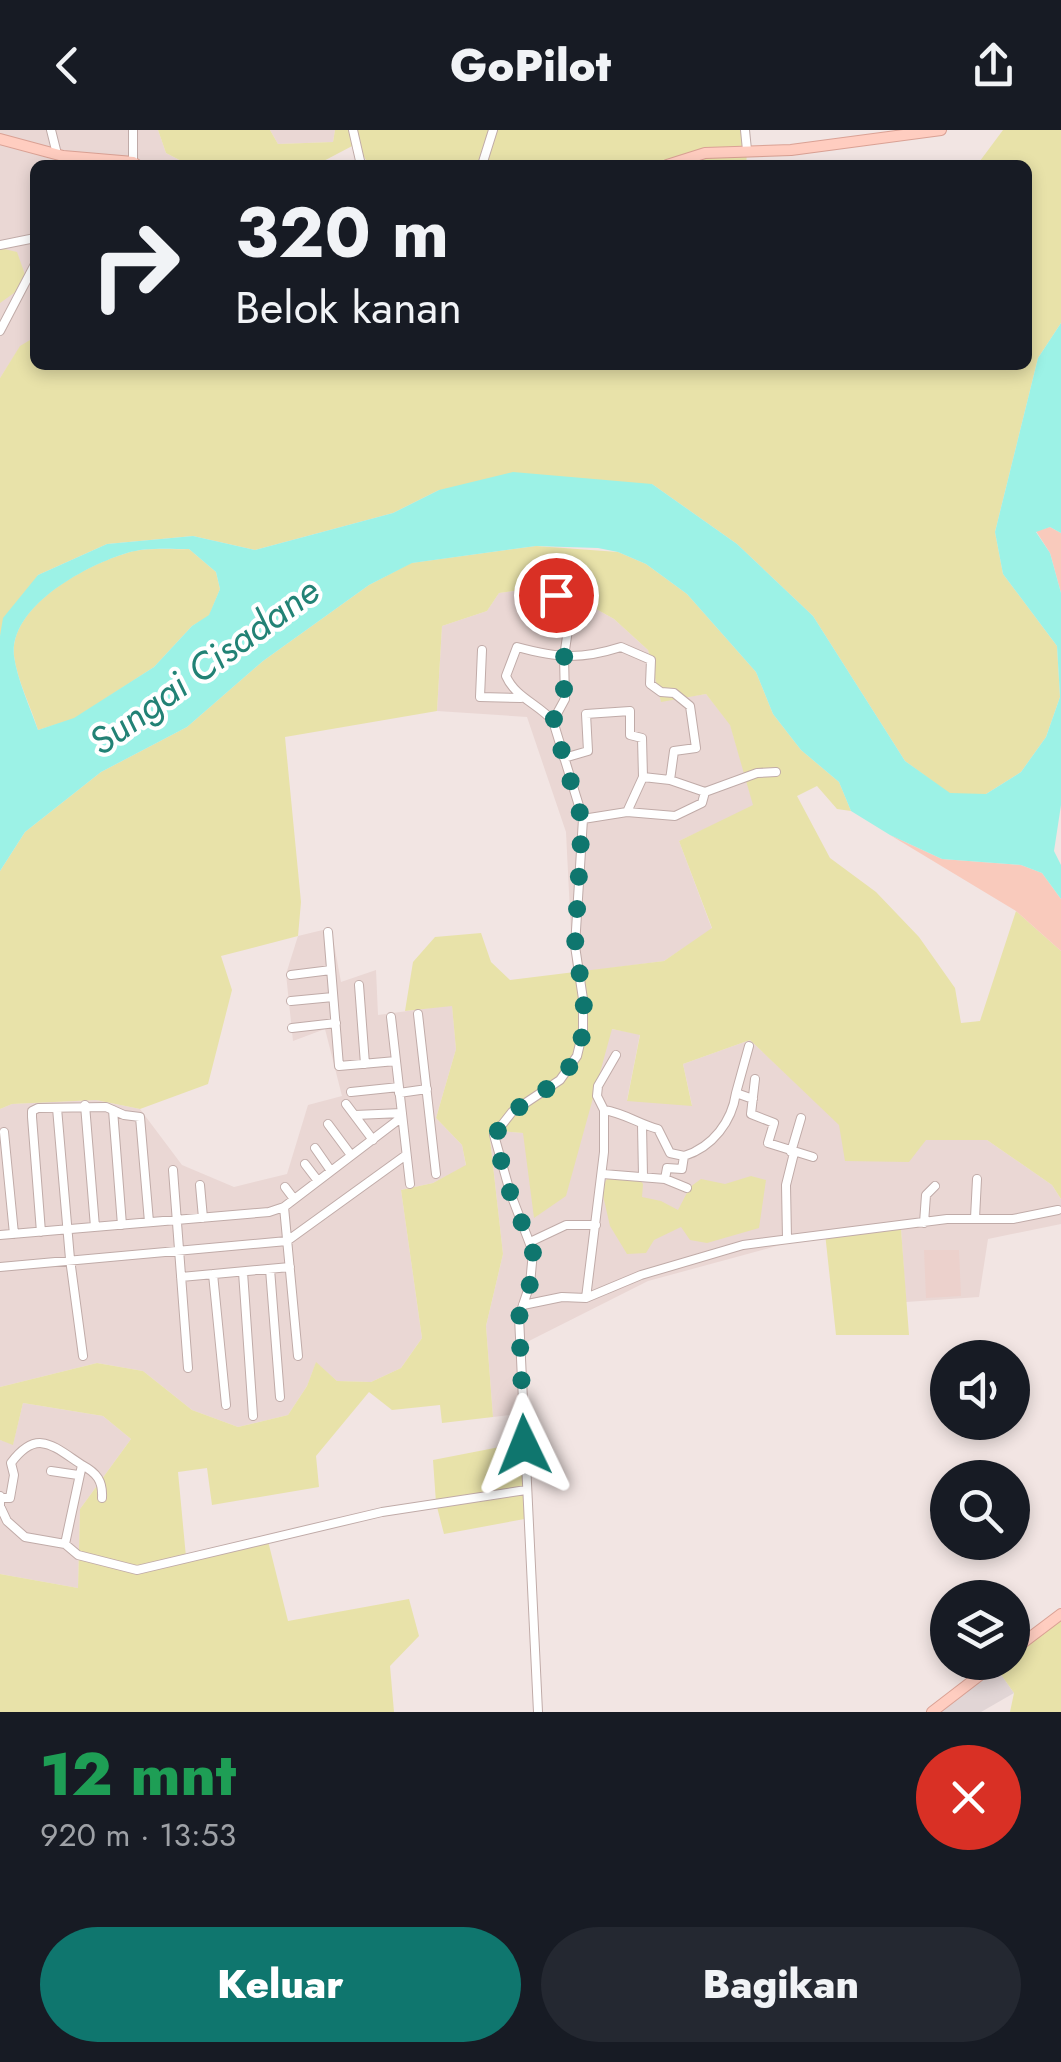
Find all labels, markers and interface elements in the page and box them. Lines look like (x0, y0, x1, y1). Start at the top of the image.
text: GoPilot (450, 33, 611, 98)
icon: back (40, 38, 95, 93)
icon: share (966, 38, 1021, 93)
text: 320 m (235, 182, 449, 283)
icon: right (70, 200, 200, 330)
text: Belok kanan (235, 275, 462, 340)
pin (514, 553, 599, 638)
water label: Sungai Cisadane (77, 563, 330, 768)
icon: arrive (529, 568, 584, 623)
map controls (930, 1340, 1030, 1680)
button: sound (930, 1340, 1030, 1440)
position arrow (472, 1393, 576, 1497)
button: search (930, 1460, 1030, 1560)
button: layers (930, 1580, 1030, 1680)
text: 12 mnt (40, 1731, 236, 1818)
button: close (916, 1745, 1021, 1850)
text: 920 m · 13:53 (40, 1812, 236, 1858)
button: Keluar (40, 1927, 521, 2042)
button: Bagikan (541, 1927, 1021, 2042)

